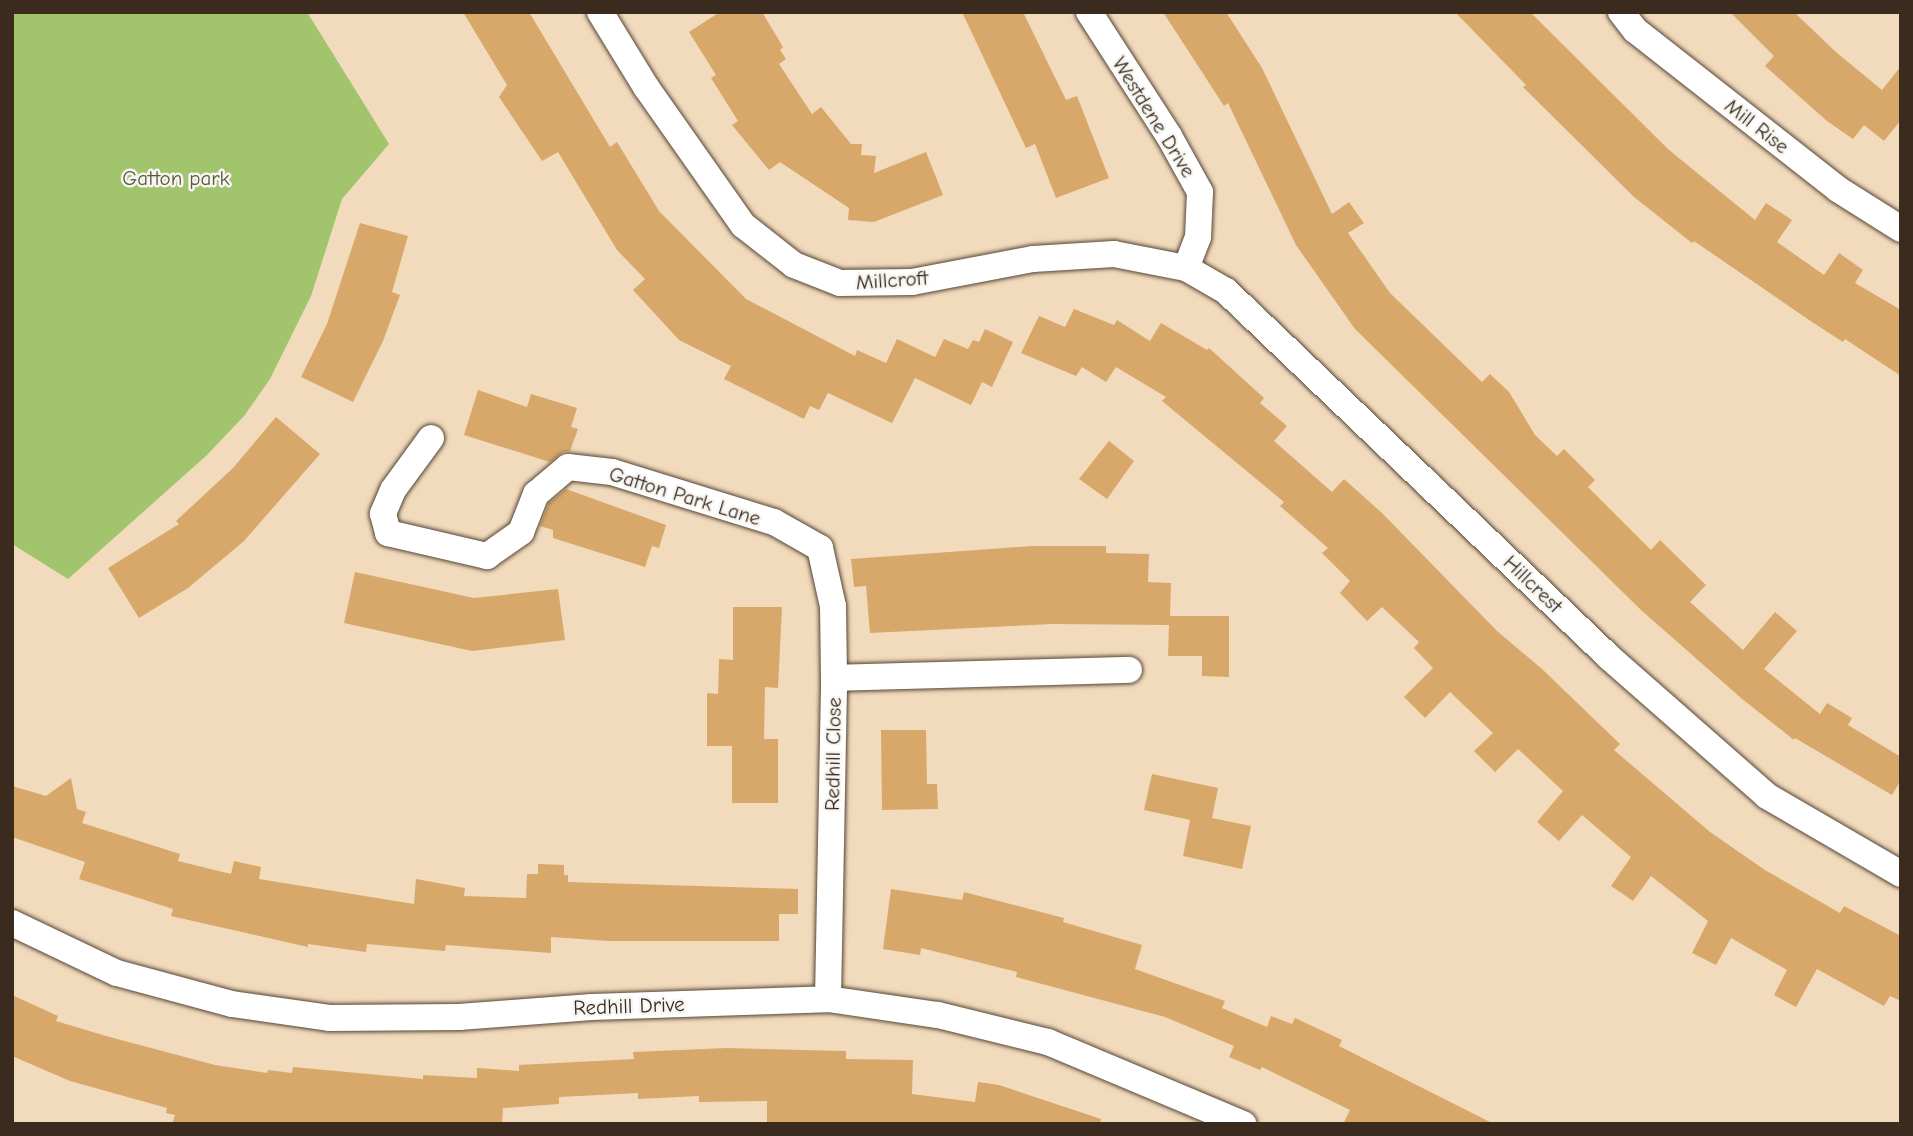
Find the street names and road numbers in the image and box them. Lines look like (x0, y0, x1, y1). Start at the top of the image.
street label: Westdene Drive (1107, 52, 1201, 182)
street label: Mill Rise (1720, 93, 1794, 159)
street label: Millcroft (855, 265, 929, 295)
street label: Gatton Park Lane (606, 461, 764, 531)
street label: Hillcrest (1498, 550, 1568, 618)
street label: Redhill Close (819, 697, 847, 811)
street label: Redhill Drive (573, 991, 685, 1021)

